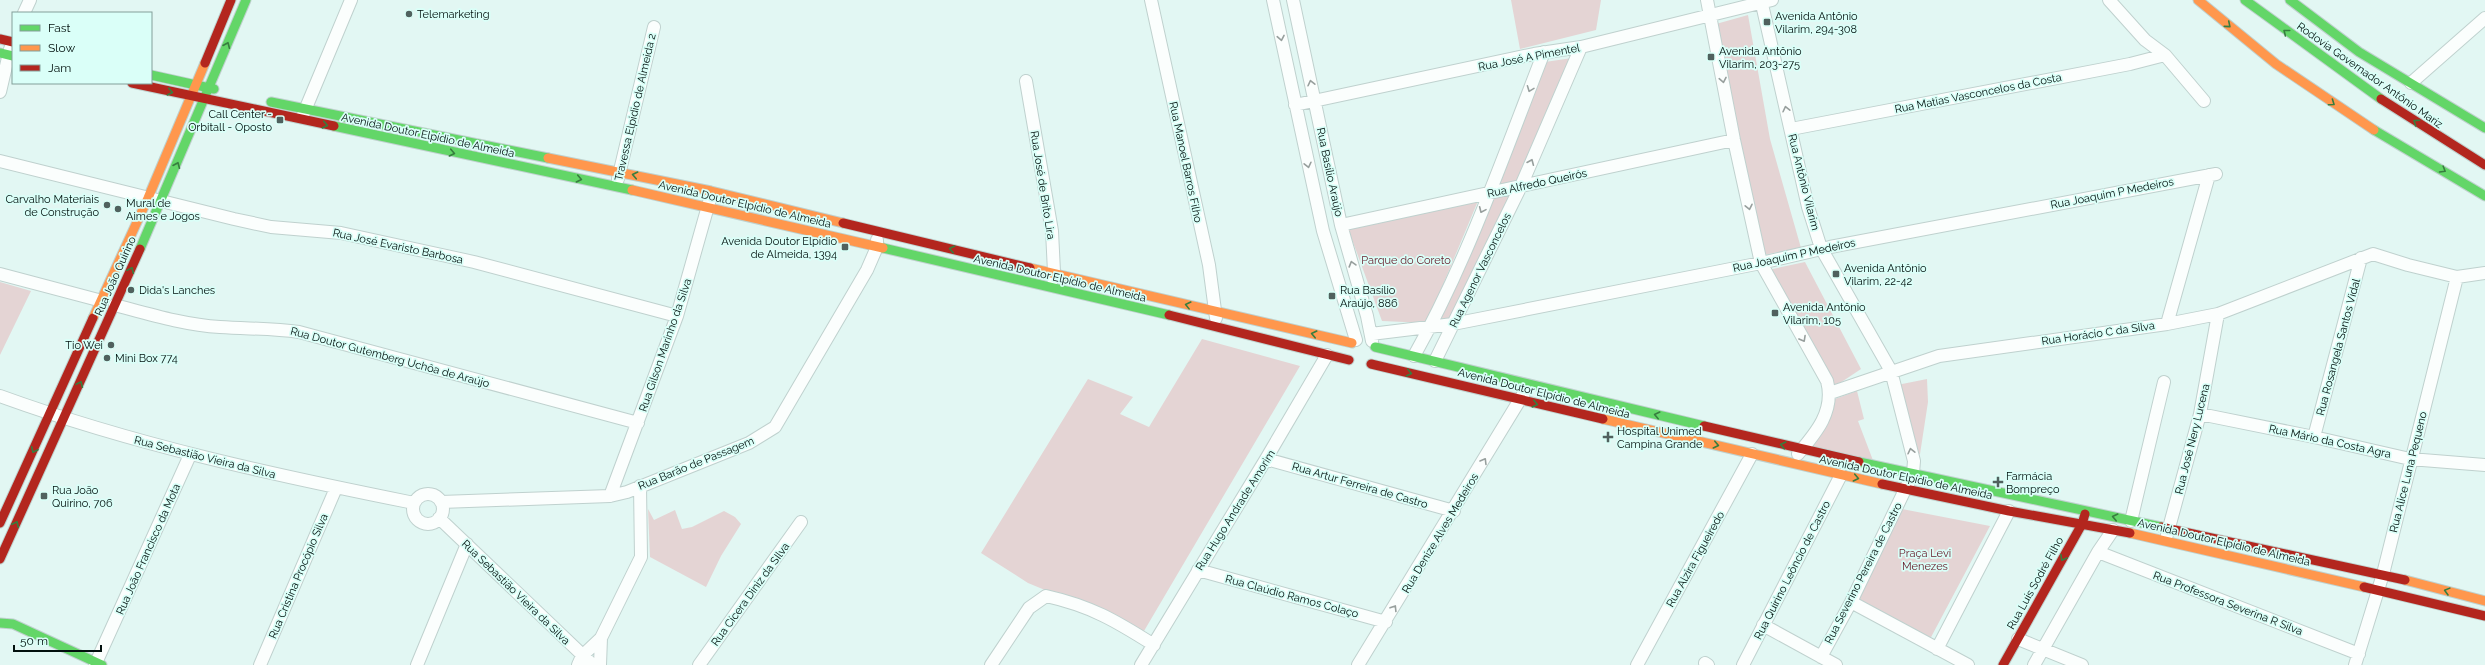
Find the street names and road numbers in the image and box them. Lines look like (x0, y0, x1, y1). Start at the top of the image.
street label: Rodovia Governador Antônio Mariz (2294, 20, 2446, 131)
street label: Travessa Elpidio de Almeida 2 (612, 32, 659, 182)
street label: Rua José A Pimentel (1477, 41, 1581, 74)
street label: Rua Matias Vasconcelos da Costa (1894, 71, 2063, 116)
street label: Rua Manoel Barros Filho (1166, 100, 1205, 224)
street label: Avenida Doutor Elpídio de Almeida (340, 111, 516, 160)
street label: Rua Basílio Araújo (1314, 126, 1345, 218)
street label: Rua José de Brito Lira (1028, 130, 1058, 240)
street label: Rua Antônio Vilarim (1785, 133, 1822, 232)
street label: Rua Alfredo Queirós (1486, 167, 1588, 200)
street label: Rua Joaquim P Medeiros (2049, 175, 2175, 212)
street label: Avenida Doutor Elpídio de Almeida (657, 178, 832, 231)
street label: Rua Agenor Vasconcelos (1447, 211, 1514, 330)
street label: Rua José Evaristo Barbosa (332, 226, 464, 267)
street label: Rua João Quirino (92, 234, 139, 318)
street label: Rua Joaquim P Medeiros (1732, 236, 1857, 275)
street label: Avenida Doutor Elpídio de Almeida (972, 252, 1147, 305)
street label: Rua Gilson Marinho da Silva (637, 277, 694, 413)
street label: Rua Rosangela Santos Vidal (2314, 277, 2363, 417)
street label: Rua Horácio C da Silva (2041, 319, 2156, 348)
street label: Rua Doutor Gutemberg Uchôa de Araújo (289, 325, 491, 390)
street label: Avenida Doutor Elpídio de Almeida (1457, 366, 1631, 421)
street label: Rua José Nery Lucena (2172, 383, 2213, 496)
street label: Rua Alice Luna Pequeno (2387, 410, 2430, 534)
street label: Rua Mário da Costa Agra (2268, 422, 2392, 461)
street label: Rua Sebastião Vieira da Silva (133, 434, 277, 481)
street label: Rua Barão de Passagem (636, 434, 756, 493)
street label: Rua Hugo Andrade Amorim (1193, 448, 1278, 573)
street label: Avenida Doutor Elpídio de Almeida (1818, 453, 1994, 502)
street label: Rua Artur Ferreira de Castro (1291, 460, 1430, 511)
street label: Rua Denize Alves Medeiros (1399, 471, 1481, 596)
street label: Rua João Francisco da Mota (114, 482, 183, 617)
street label: Rua Quirino Leôncio de Castro (1752, 498, 1833, 642)
street label: Rua Severino Pereira de Castro (1822, 500, 1905, 646)
street label: Rua Alzira Figueiredo (1664, 509, 1727, 609)
street label: Rua Cristina Procópio Silva (266, 512, 331, 641)
street label: Avenida Doutor Elpídio de Almeida (2136, 516, 2311, 569)
street label: Rua Luís Sodré Filho (2005, 534, 2066, 632)
street label: Rua Sebastião Vieira da Silva (459, 537, 572, 648)
street label: Rua Cícera Diniz da SIlva (709, 540, 792, 648)
street label: Rua Professora Severina R Silva (2151, 569, 2305, 638)
street label: Rua Claúdio Ramos Colaço (1224, 572, 1360, 621)

